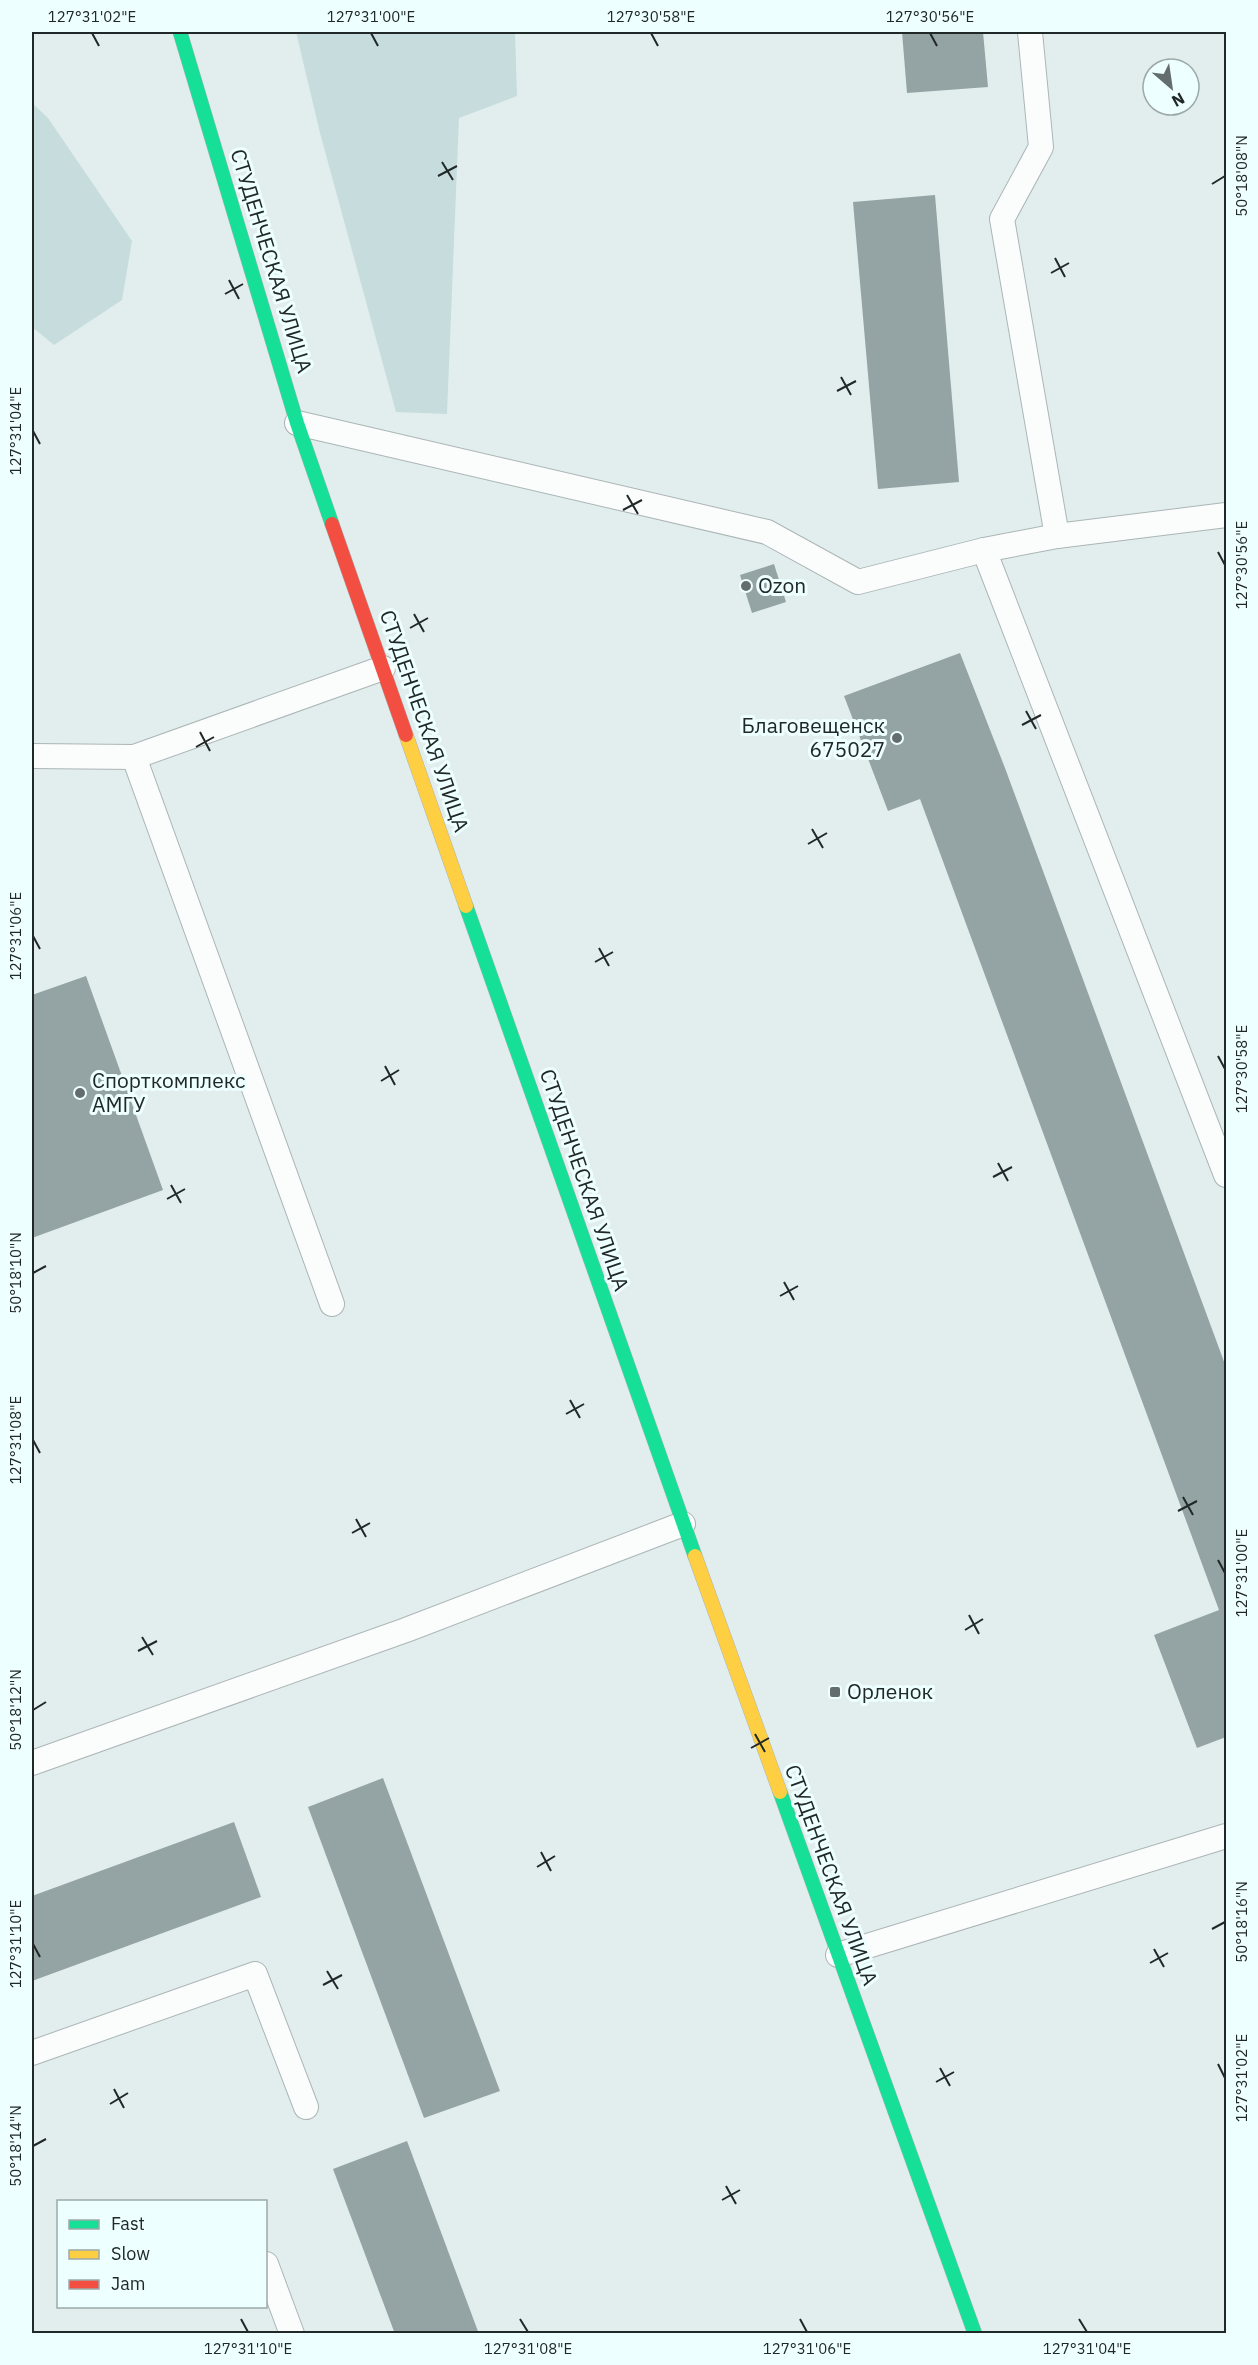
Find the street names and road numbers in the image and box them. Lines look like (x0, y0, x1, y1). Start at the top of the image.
street label: СТУДЕНЧЕСКАЯ УЛИЦА (225, 145, 319, 376)
street label: СТУДЕНЧЕСКАЯ УЛИЦА (374, 606, 476, 835)
street label: СТУДЕНЧЕСКАЯ УЛИЦА (534, 1065, 636, 1294)
street label: СТУДЕНЧЕСКАЯ УЛИЦА (779, 1760, 885, 1989)

